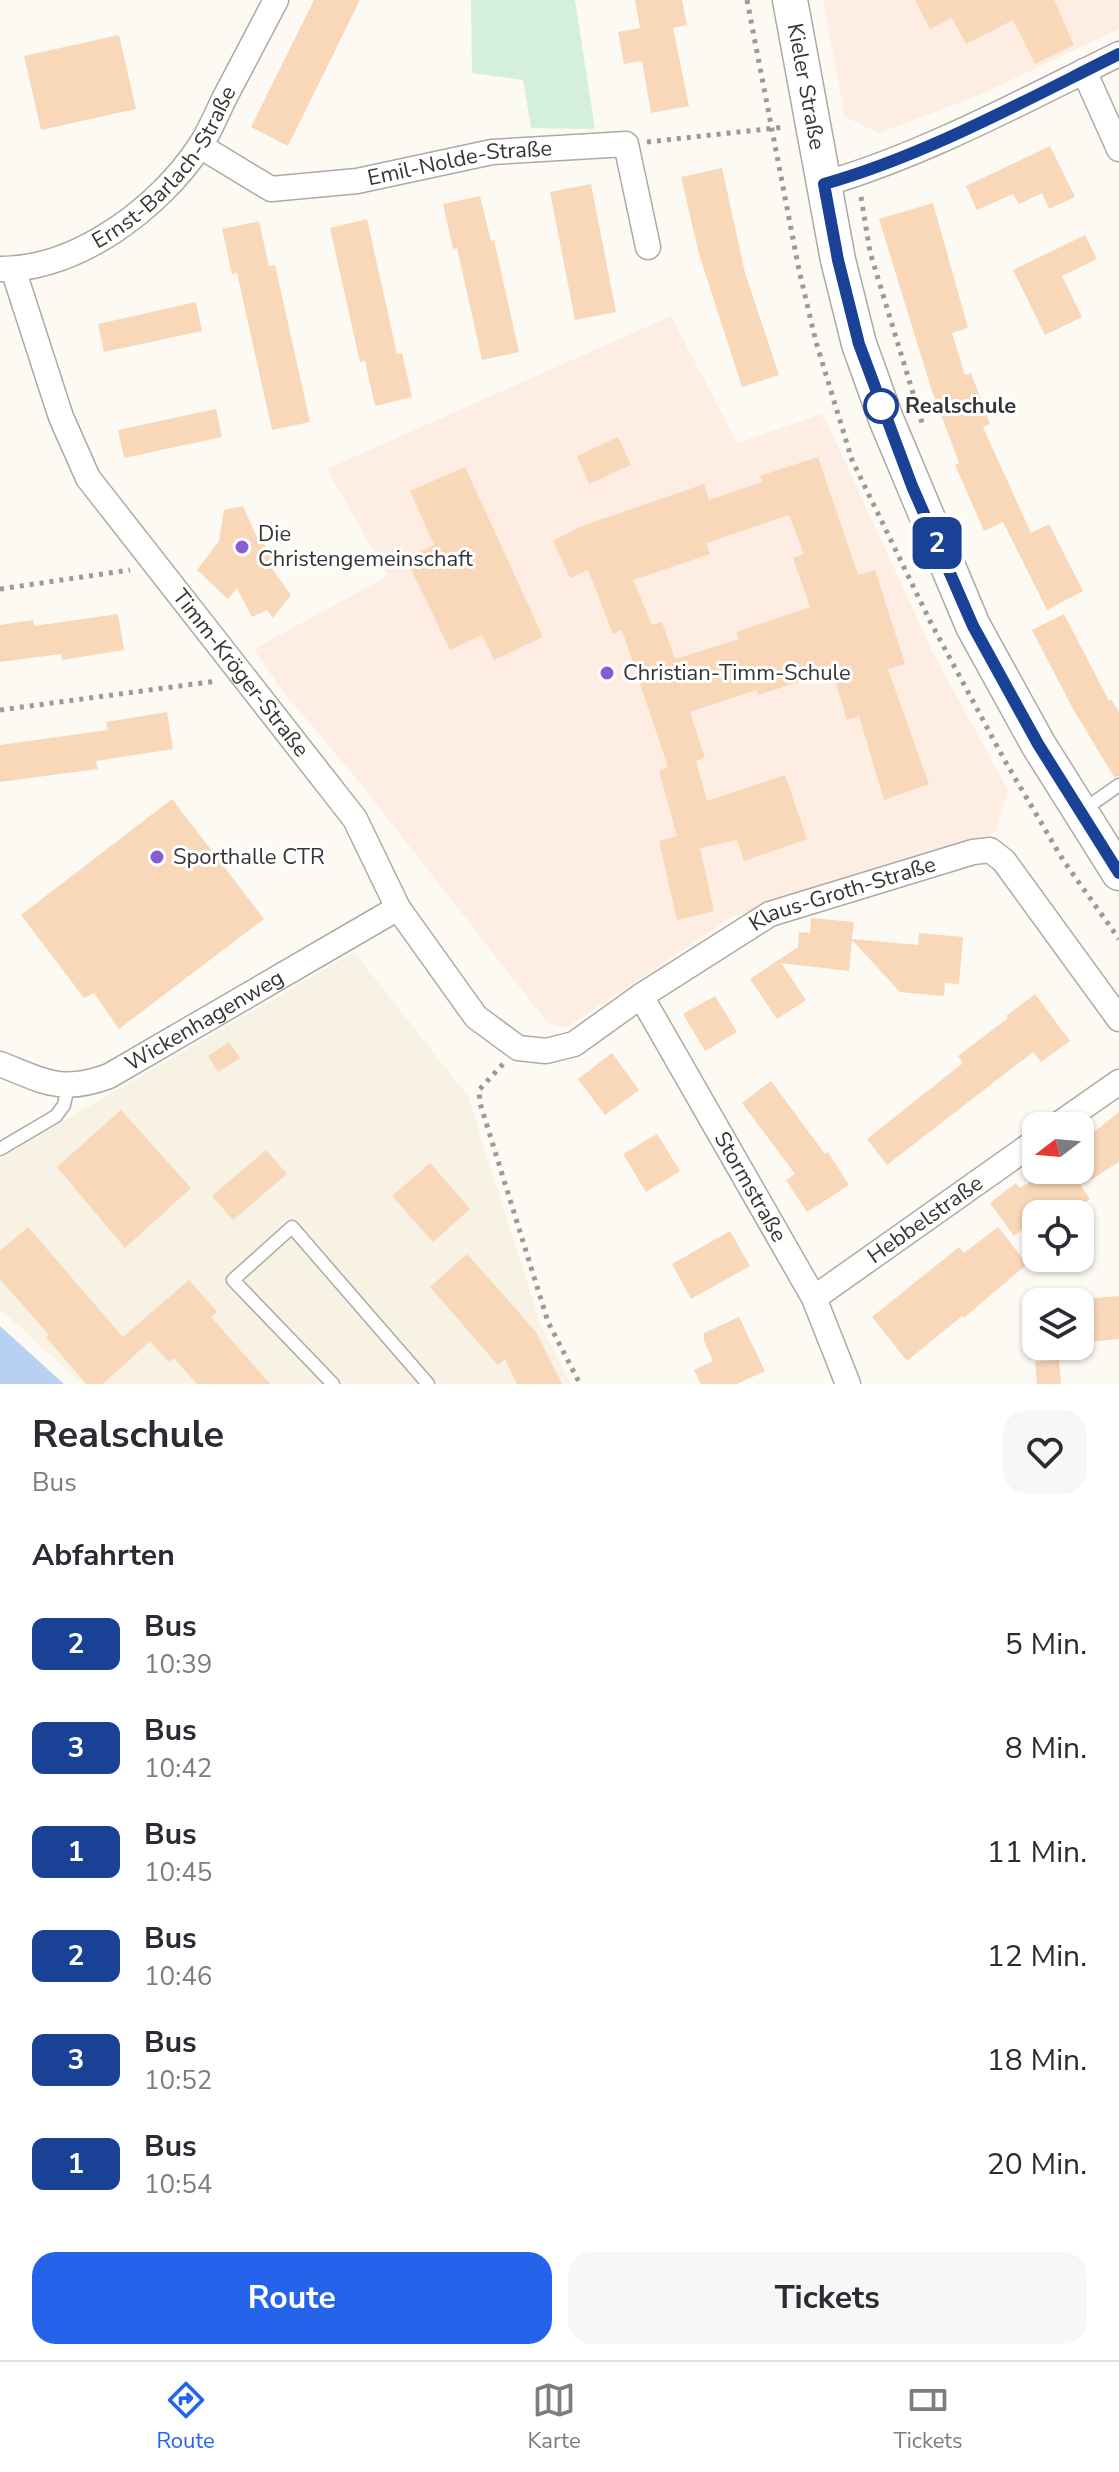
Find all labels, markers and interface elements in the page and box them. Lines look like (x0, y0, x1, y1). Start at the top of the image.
street label: Kieler Straße (780, 21, 832, 152)
street label: Ernst-Barlach-Straße (87, 80, 243, 256)
street label: Emil-Nolde-Straße (365, 133, 553, 193)
marker: Realschule (864, 389, 898, 423)
place label: Realschule (905, 391, 1016, 421)
line badge: 2 (911, 517, 963, 569)
place label: Die Christengemeinschaft (258, 519, 473, 574)
text: 2 (929, 524, 945, 562)
marker: Die Christengemeinschaft (233, 538, 251, 556)
street label: Timm-Kröger-Straße (165, 583, 316, 763)
place label: Christian-Timm-Schule (623, 658, 851, 688)
marker: Christian-Timm-Schule (598, 664, 616, 682)
place label: Sporthalle CTR (173, 842, 325, 872)
marker: Sporthalle CTR (148, 848, 166, 866)
street label: Klaus-Groth-Straße (743, 849, 940, 939)
street label: Wickenhagenweg (120, 963, 289, 1078)
north arrow (1022, 1112, 1094, 1184)
map controls (1022, 1112, 1094, 1360)
street label: Stormstraße (707, 1126, 794, 1248)
street label: Hebbelstraße (861, 1168, 989, 1271)
button: locate (1022, 1200, 1094, 1272)
button: layers (1022, 1288, 1094, 1360)
text: Realschule (32, 1409, 224, 1460)
button: heart (1003, 1410, 1087, 1494)
text: Bus (32, 1465, 77, 1500)
text: Abfahrten (32, 1535, 175, 1576)
text: Bus (144, 1606, 197, 1647)
text: 5 Min. (1005, 1624, 1087, 1665)
text: 2 (68, 1625, 84, 1663)
text: 10:39 (144, 1647, 212, 1682)
text: Bus (144, 1710, 197, 1751)
text: 8 Min. (1005, 1728, 1087, 1769)
text: 3 (68, 1729, 84, 1767)
text: 10:42 (144, 1751, 212, 1786)
text: Bus (144, 1814, 197, 1855)
text: 11 Min. (987, 1832, 1087, 1873)
text: 1 (68, 1833, 84, 1871)
text: 10:45 (144, 1855, 212, 1890)
text: Bus (144, 1918, 197, 1959)
text: 12 Min. (987, 1936, 1087, 1977)
text: 2 (68, 1937, 84, 1975)
text: 10:46 (144, 1959, 212, 1994)
text: Bus (144, 2022, 197, 2063)
text: 18 Min. (987, 2040, 1087, 2081)
text: 3 (68, 2041, 84, 2079)
text: 10:52 (144, 2063, 212, 2098)
text: Bus (144, 2126, 197, 2167)
text: 20 Min. (987, 2144, 1087, 2185)
text: 1 (68, 2145, 84, 2183)
text: 10:54 (144, 2167, 212, 2202)
button: Route (32, 2252, 552, 2344)
button: Tickets (568, 2252, 1087, 2344)
tab: Route (156, 2378, 215, 2456)
tab: Karte (527, 2378, 581, 2456)
tab: Tickets (893, 2378, 963, 2456)

